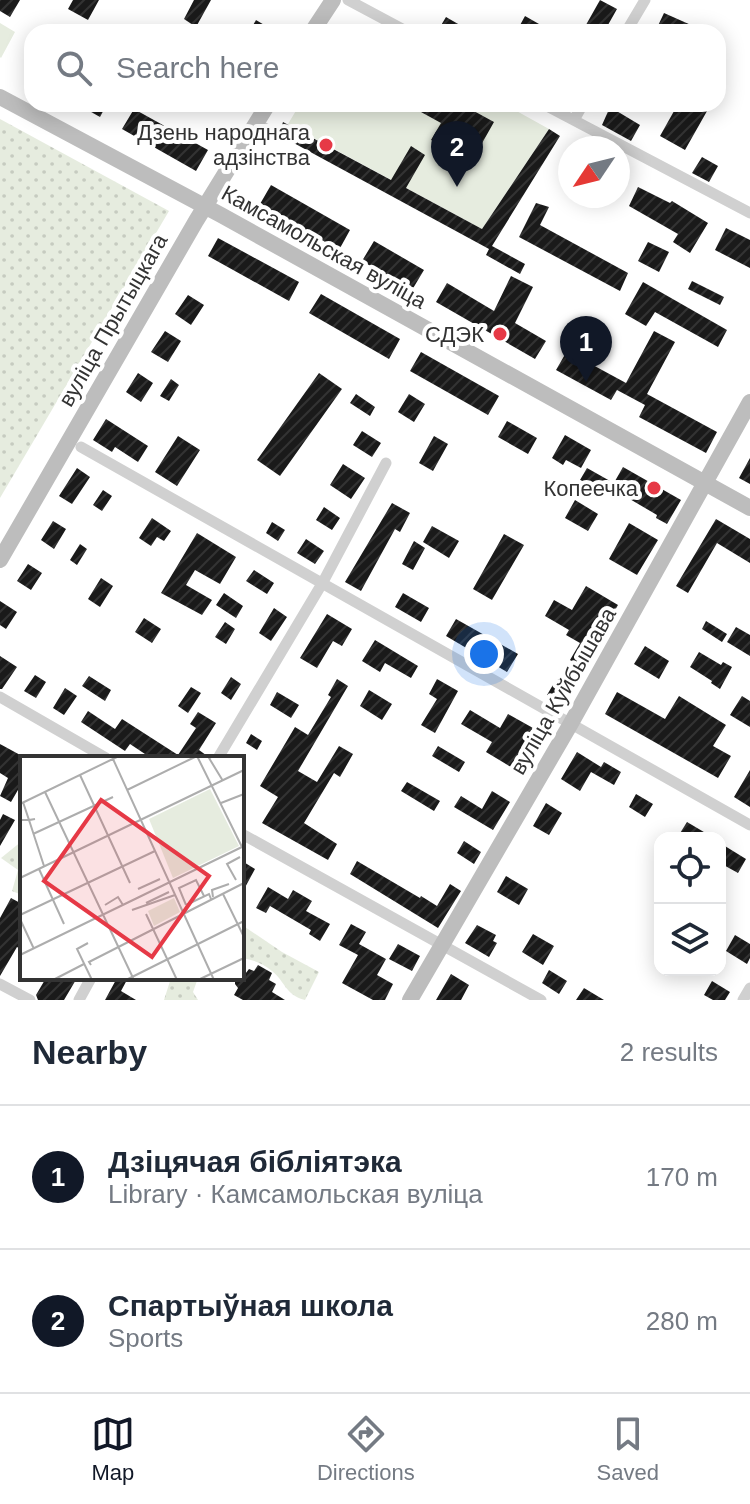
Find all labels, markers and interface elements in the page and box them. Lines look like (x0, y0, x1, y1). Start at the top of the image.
search box (24, 24, 726, 112)
icon: search (52, 46, 96, 90)
text: Search here (116, 51, 279, 84)
place label: Дзень народнага адзінства (137, 120, 311, 170)
pin: 2 (431, 121, 483, 187)
marker: Дзень народнага адзінства (317, 136, 335, 154)
north arrow (558, 136, 630, 208)
street label: Камсамольская вуліца (217, 180, 431, 314)
street label: вуліца Прытыцкага (53, 229, 173, 411)
pin: 1 (560, 316, 612, 382)
place label: СДЭК (425, 322, 484, 347)
marker: СДЭК (491, 325, 509, 343)
place label: Копеечка (543, 476, 639, 501)
marker: Копеечка (645, 479, 663, 497)
street label: вуліца Куйбышава (505, 602, 621, 779)
your location (464, 634, 504, 674)
inset map (20, 756, 244, 980)
map controls (654, 832, 726, 976)
button: locate (654, 832, 726, 904)
button: layers (654, 904, 726, 976)
text: Nearby (32, 1033, 147, 1071)
text: 2 results (620, 1037, 718, 1067)
text: Дзіцячая бібліятэка (108, 1145, 402, 1178)
text: 1 (51, 1162, 65, 1192)
text: 170 m (646, 1162, 718, 1192)
text: Library · Камсамольская вуліца (108, 1179, 483, 1209)
text: Спартыўная школа (108, 1289, 393, 1322)
text: 2 (51, 1306, 65, 1336)
text: 280 m (646, 1306, 718, 1336)
text: Sports (108, 1323, 183, 1353)
tab: Map (91, 1412, 135, 1486)
tab: Directions (317, 1412, 415, 1486)
tab: Saved (597, 1412, 659, 1486)

